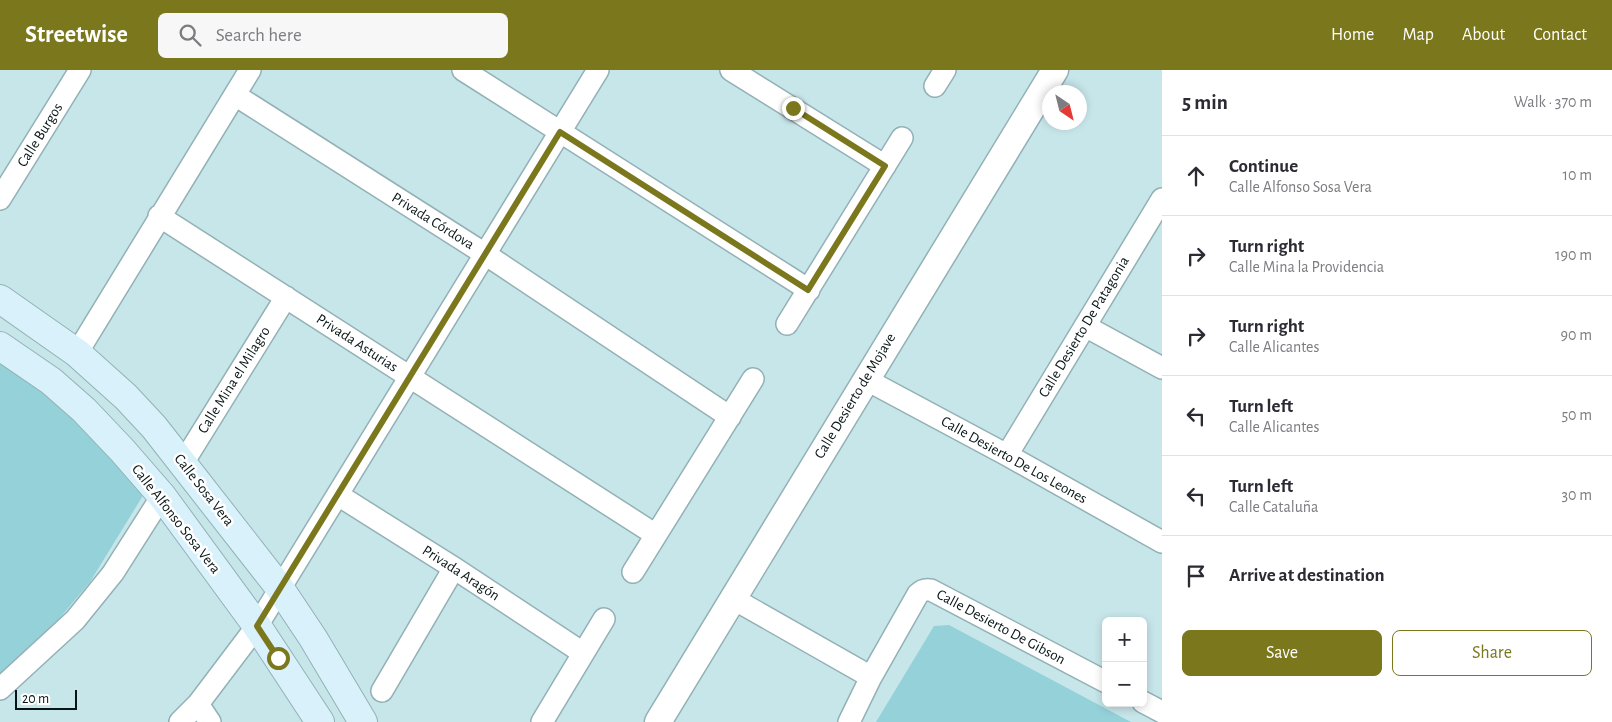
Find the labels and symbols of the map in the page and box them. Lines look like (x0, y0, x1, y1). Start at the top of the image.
north arrow (1042, 85, 1087, 130)
route end (782, 97, 805, 120)
street label: Calle Burgos (15, 100, 65, 170)
street label: Privada Córdova (389, 190, 477, 252)
street label: Calle Desierto De Patagonia (1036, 254, 1132, 400)
street label: Privada Asturias (314, 311, 400, 375)
street label: Calle Mina el Milagro (195, 324, 273, 436)
street label: Calle Desierto de Mojave (812, 331, 898, 461)
street label: Calle Desierto De Los Leones (938, 414, 1090, 506)
street label: Calle Sosa Vera (171, 451, 237, 529)
street label: Calle Alfonso Sosa Vera (129, 462, 223, 576)
street label: Privada Aragón (420, 543, 502, 603)
street label: Calle Desierto De Gibson (934, 587, 1068, 667)
route start (267, 647, 290, 670)
scale bar (15, 687, 78, 710)

